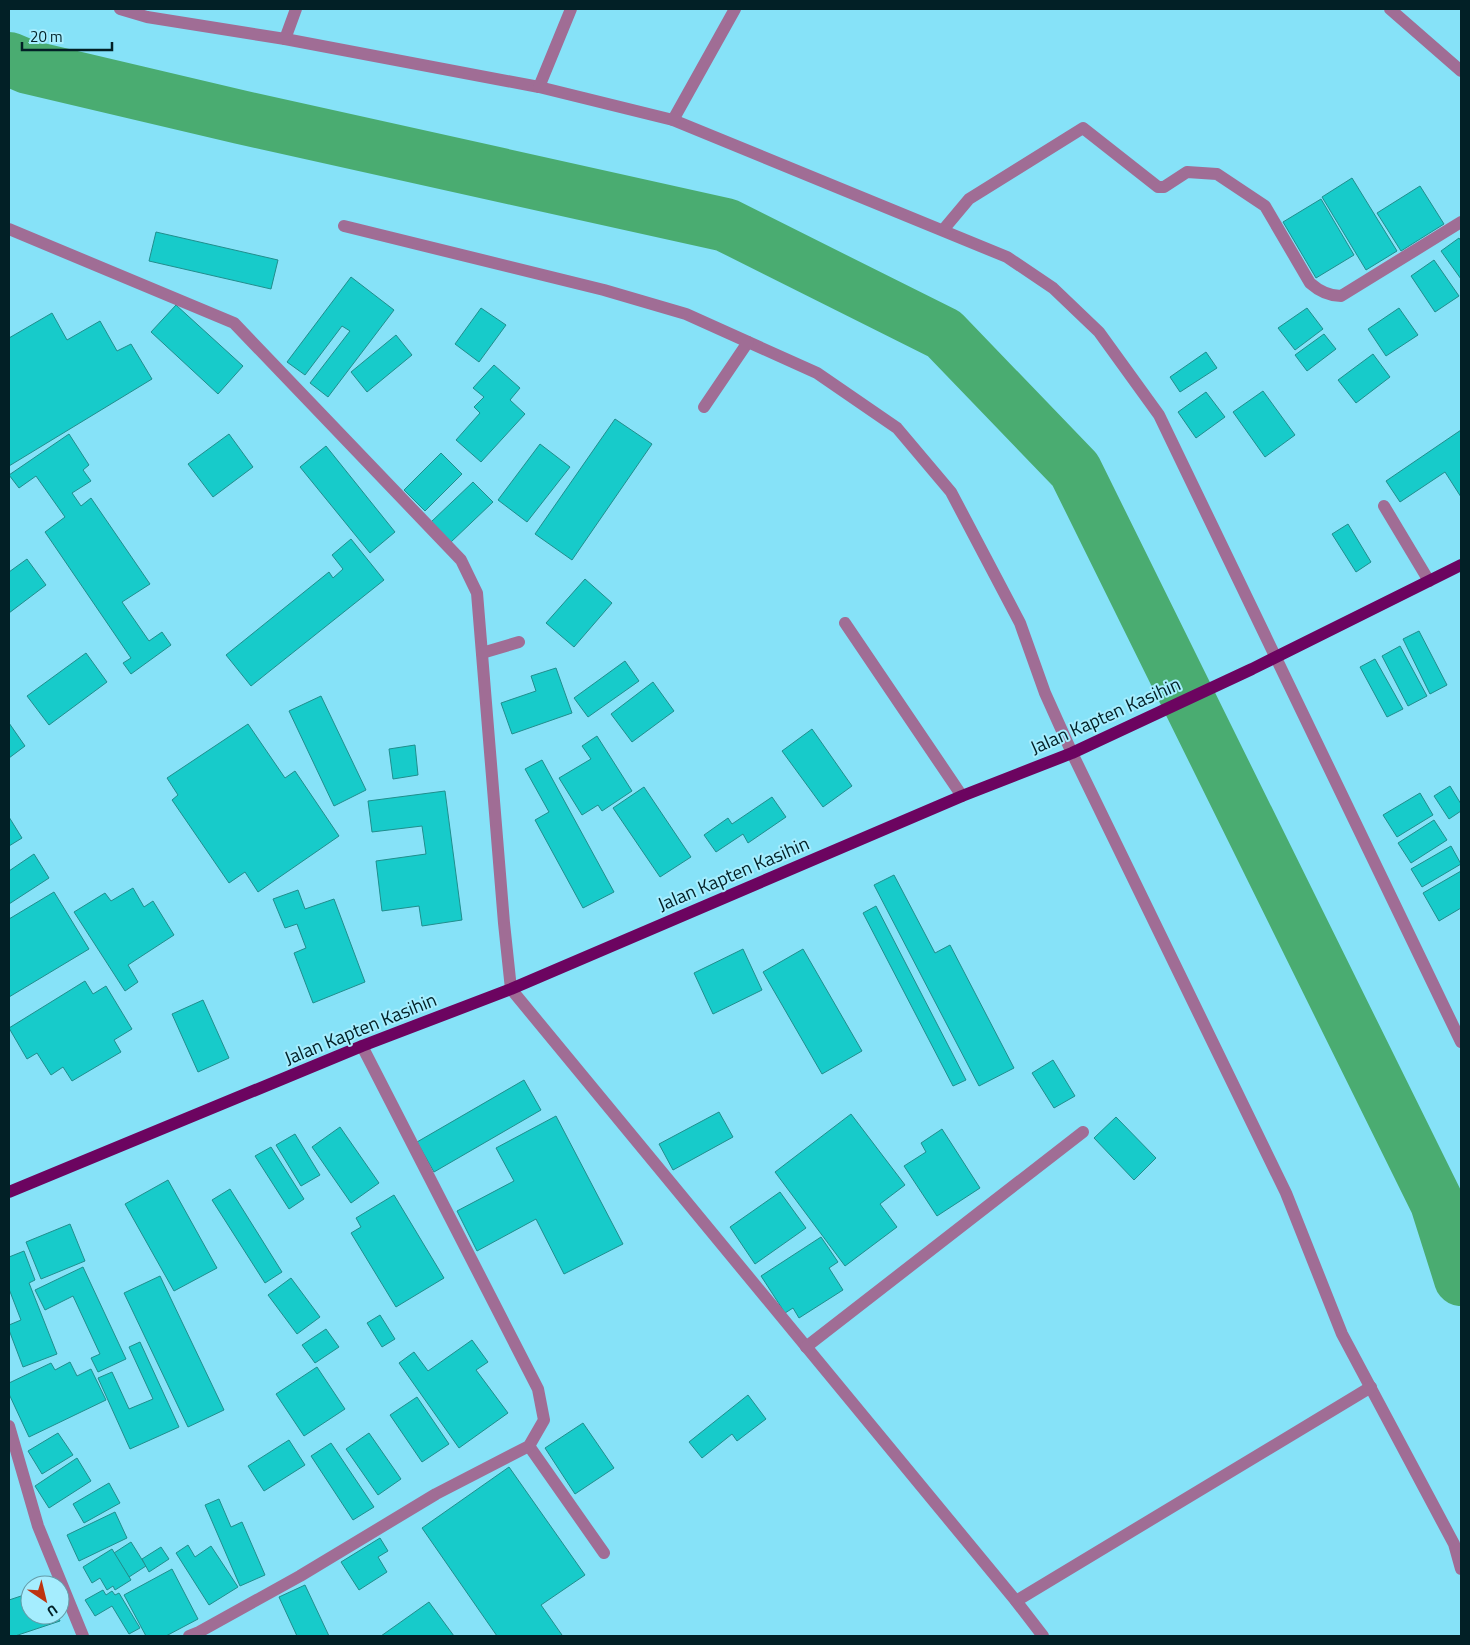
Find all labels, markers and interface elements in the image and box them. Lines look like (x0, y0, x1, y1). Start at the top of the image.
scale bar (22, 20, 112, 52)
text: 20 m (30, 25, 63, 48)
street label: Jalan Kapten Kasihin (1025, 669, 1185, 761)
street label: Jalan Kapten Kasihin (653, 828, 813, 918)
street label: Jalan Kapten Kasihin (279, 984, 441, 1072)
north arrow (20, 1575, 70, 1625)
text: U (43, 1600, 63, 1622)

